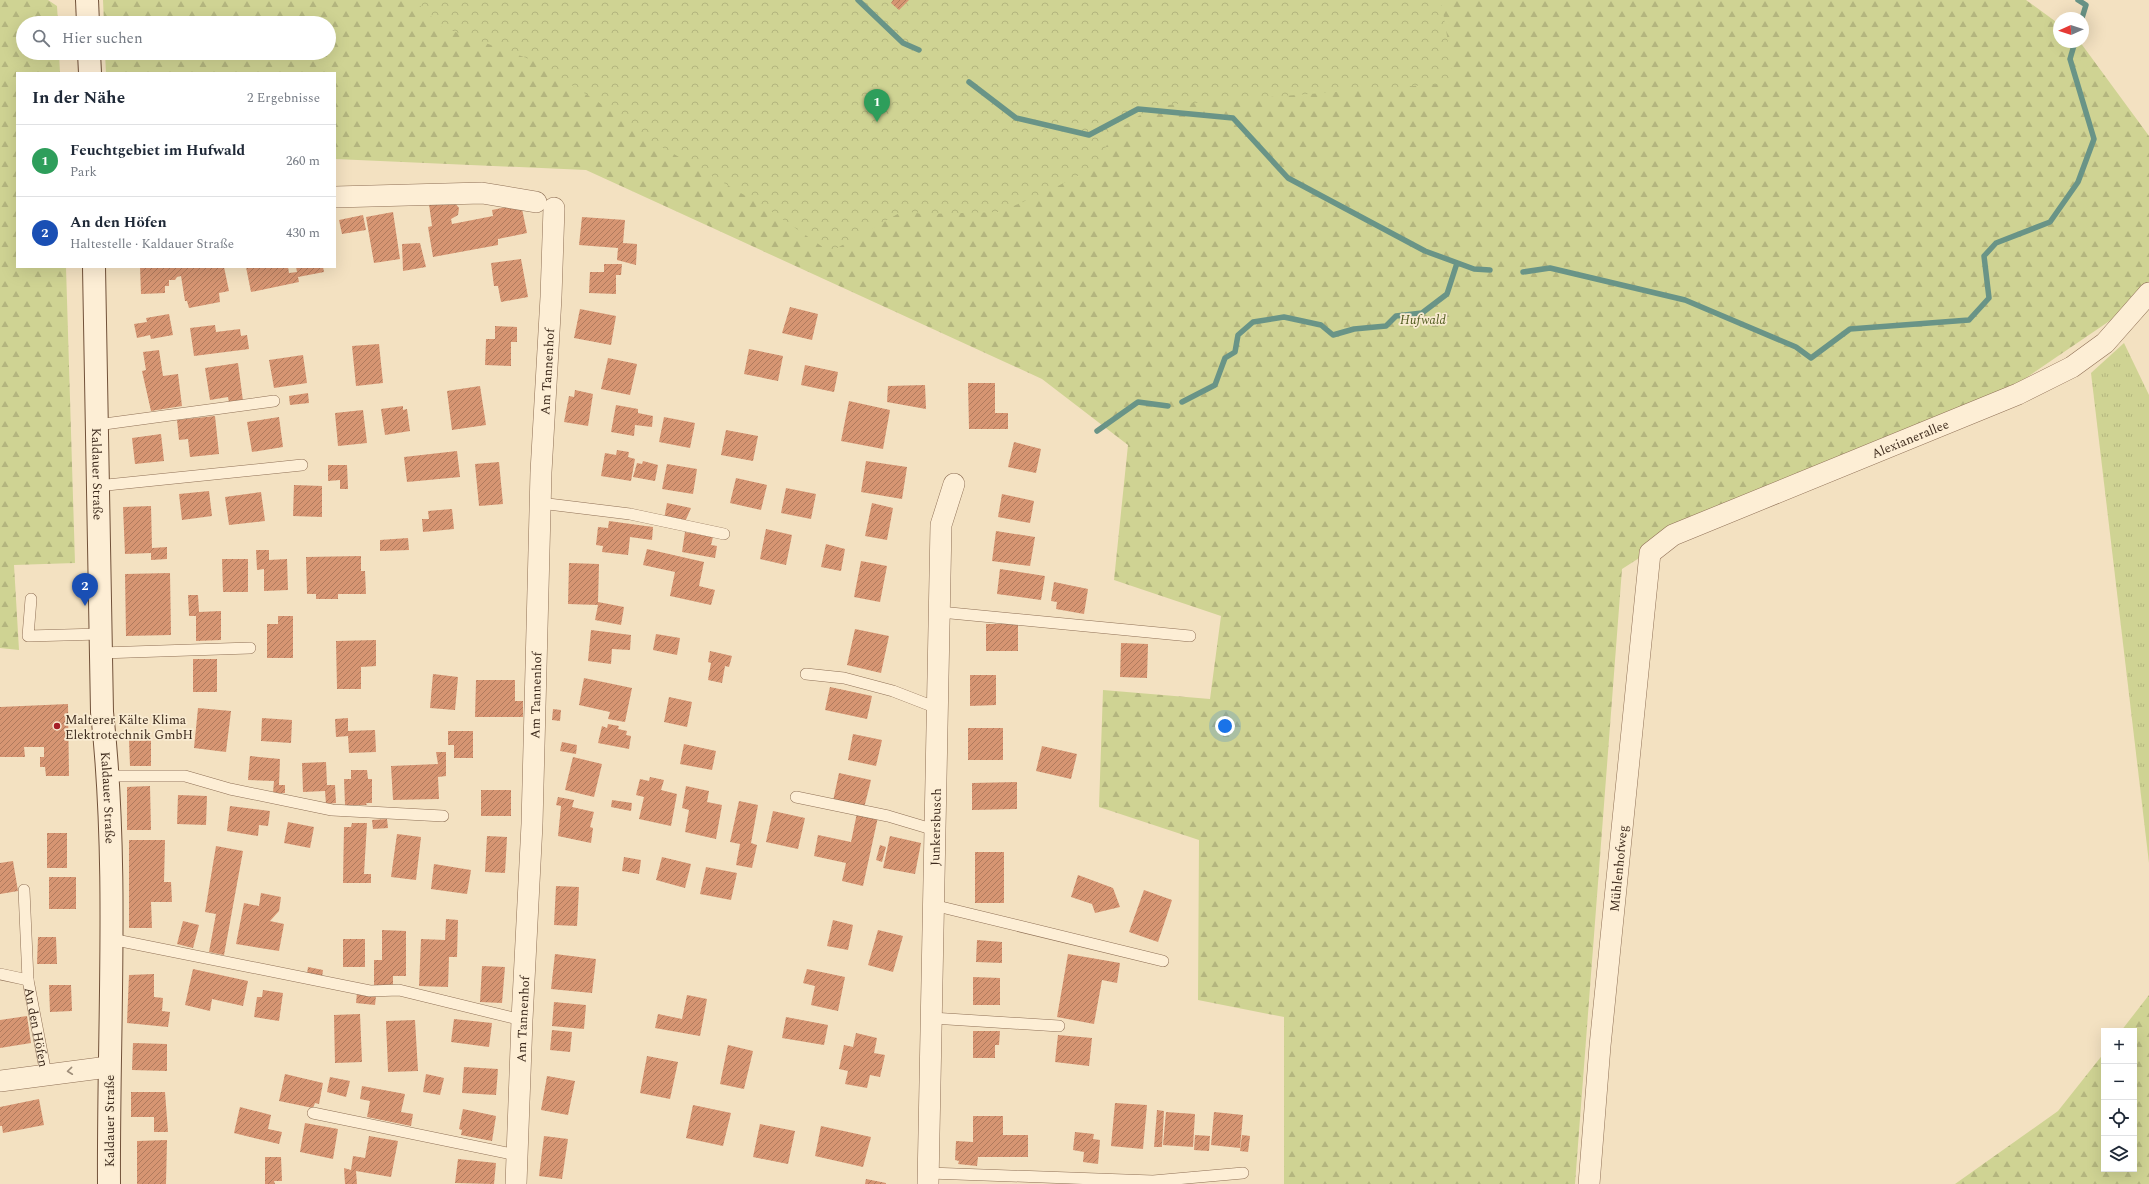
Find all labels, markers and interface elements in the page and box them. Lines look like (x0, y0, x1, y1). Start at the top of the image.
north arrow (2053, 12, 2089, 48)
search box (16, 16, 336, 60)
icon: search (30, 27, 52, 49)
text: Hier suchen (62, 27, 143, 50)
text: In der Nähe (32, 85, 125, 111)
text: 2 Ergebnisse (247, 88, 320, 108)
pin: 1 (864, 89, 890, 122)
text: Feuchtgebiet im Hufwald (70, 139, 245, 162)
text: 1 (41, 151, 49, 171)
text: 260 m (286, 151, 320, 171)
text: Park (70, 162, 97, 182)
text: An den Höfen (70, 211, 167, 234)
text: 2 (41, 223, 49, 243)
text: 430 m (286, 223, 320, 243)
text: Haltestelle · Kaldauer Straße (70, 234, 234, 254)
park label: Hufwald (1400, 310, 1446, 330)
street label: Am Tannenhof (535, 326, 560, 416)
street label: Alexianerallee (1868, 414, 1952, 464)
street label: Kaldauer Straße (86, 428, 108, 520)
pin: 2 (72, 573, 98, 606)
street label: Am Tannenhof (525, 650, 547, 739)
place label: Malterer Kälte Klima Elektrotechnik GmbH (65, 710, 193, 745)
your location (1215, 716, 1235, 736)
marker: Malterer Kälte Klima Elektrotechnik GmbH (52, 721, 62, 731)
street label: Kaldauer Straße (95, 751, 120, 844)
street label: Junkersbusch (925, 788, 947, 866)
street label: Mühlenhofweg (1605, 824, 1633, 913)
street label: Am Tannenhof (511, 974, 535, 1063)
street label: An den Höfen (19, 986, 54, 1069)
map controls (2101, 1028, 2137, 1172)
button: + (2101, 1028, 2137, 1064)
button: − (2101, 1064, 2137, 1100)
one-way arrow (66, 1067, 73, 1076)
street label: Kaldauer Straße (100, 1075, 120, 1167)
button: locate (2101, 1100, 2137, 1136)
button: layers (2101, 1136, 2137, 1172)

